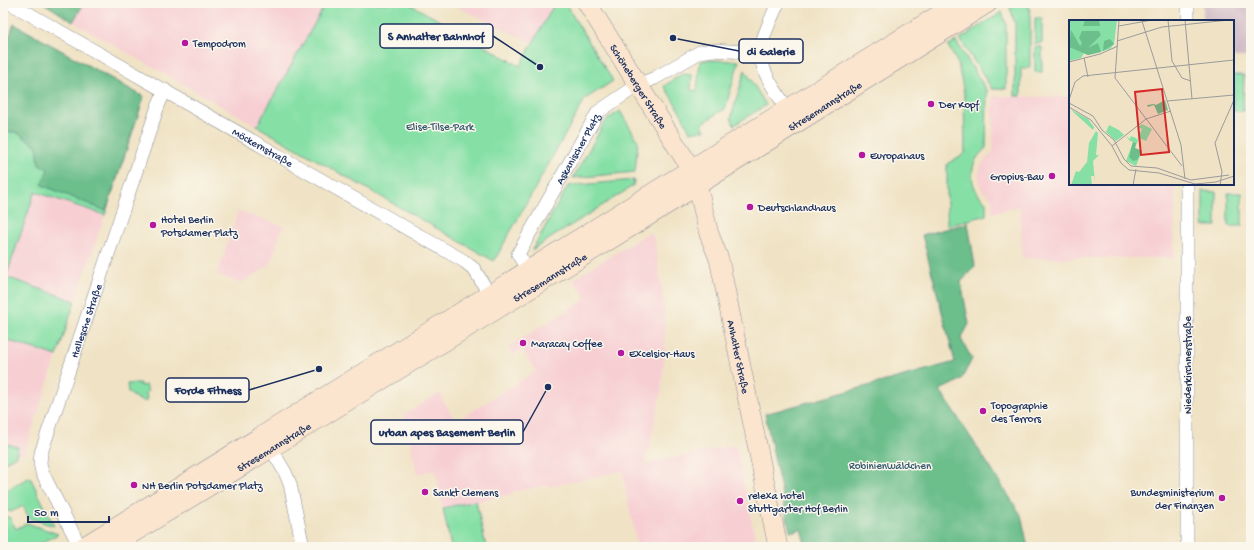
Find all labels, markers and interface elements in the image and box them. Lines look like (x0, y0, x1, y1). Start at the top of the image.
inset map (1069, 20, 1234, 185)
callout: S Anhalter Bahnhof (380, 24, 493, 48)
text: S Anhalter Bahnhof (388, 31, 486, 45)
marker: Tempodrom (180, 38, 190, 48)
place label: Tempodrom (192, 39, 246, 51)
callout: di Galerie (739, 39, 803, 63)
street label: Schöneberger Straße (606, 43, 668, 132)
text: di Galerie (747, 46, 796, 60)
street label: Stresemannstraße (787, 80, 865, 135)
marker: Der Kopf (926, 99, 936, 109)
place label: Der Kopf (938, 99, 981, 112)
street label: Askanischer Platz (555, 111, 604, 187)
park label: Elise-Tilse-Park (406, 122, 475, 134)
street label: Möckernstraße (230, 127, 295, 171)
marker: Europahaus (857, 150, 867, 160)
place label: Europahaus (870, 151, 925, 163)
marker: Gropius-Bau (1047, 171, 1057, 181)
place label: Gropius-Bau (990, 172, 1044, 184)
marker: Deutschlandhaus (745, 202, 755, 212)
place label: Deutschlandhaus (757, 203, 837, 215)
place label: Hotel Berlin Potsdamer Platz (160, 215, 239, 240)
marker: Hotel Berlin Potsdamer Platz (148, 220, 158, 230)
street label: Stresemannstraße (512, 251, 590, 306)
street label: Hallesche Straße (70, 283, 106, 360)
street label: Niederkirchnerstraße (1183, 316, 1195, 414)
street label: Anhalter Straße (724, 319, 751, 395)
marker: Maracay Coffee (518, 338, 528, 348)
place label: Maracay Coffee (531, 338, 603, 351)
marker: Excelsior-Haus (616, 348, 626, 358)
place label: Excelsior-Haus (629, 349, 696, 361)
callout: Forde Fitness (166, 378, 249, 402)
text: Forde Fitness (173, 385, 242, 399)
place label: Topographie des Terrors (990, 401, 1048, 426)
marker: Topographie des Terrors (978, 406, 988, 416)
callout: urban apes Basement Berlin (371, 420, 523, 444)
street label: Stresemannstraße (236, 421, 314, 475)
text: urban apes Basement Berlin (379, 427, 516, 441)
park label: Robinienwäldchen (849, 461, 932, 473)
marker: NH Berlin Potsdamer Platz (129, 480, 139, 490)
place label: NH Berlin Potsdamer Platz (142, 481, 264, 493)
marker: Sankt Clemens (420, 487, 430, 497)
place label: Sankt Clemens (433, 488, 499, 500)
place label: Bundesministerium der Finanzen (1130, 488, 1215, 513)
place label: relexa hotel Stuttgarter Hof Berlin (748, 491, 849, 516)
marker: Bundesministerium der Finanzen (1217, 493, 1227, 503)
marker: relexa hotel Stuttgarter Hof Berlin (735, 496, 745, 506)
scale bar (28, 498, 109, 524)
text: 50 m (34, 507, 59, 521)

